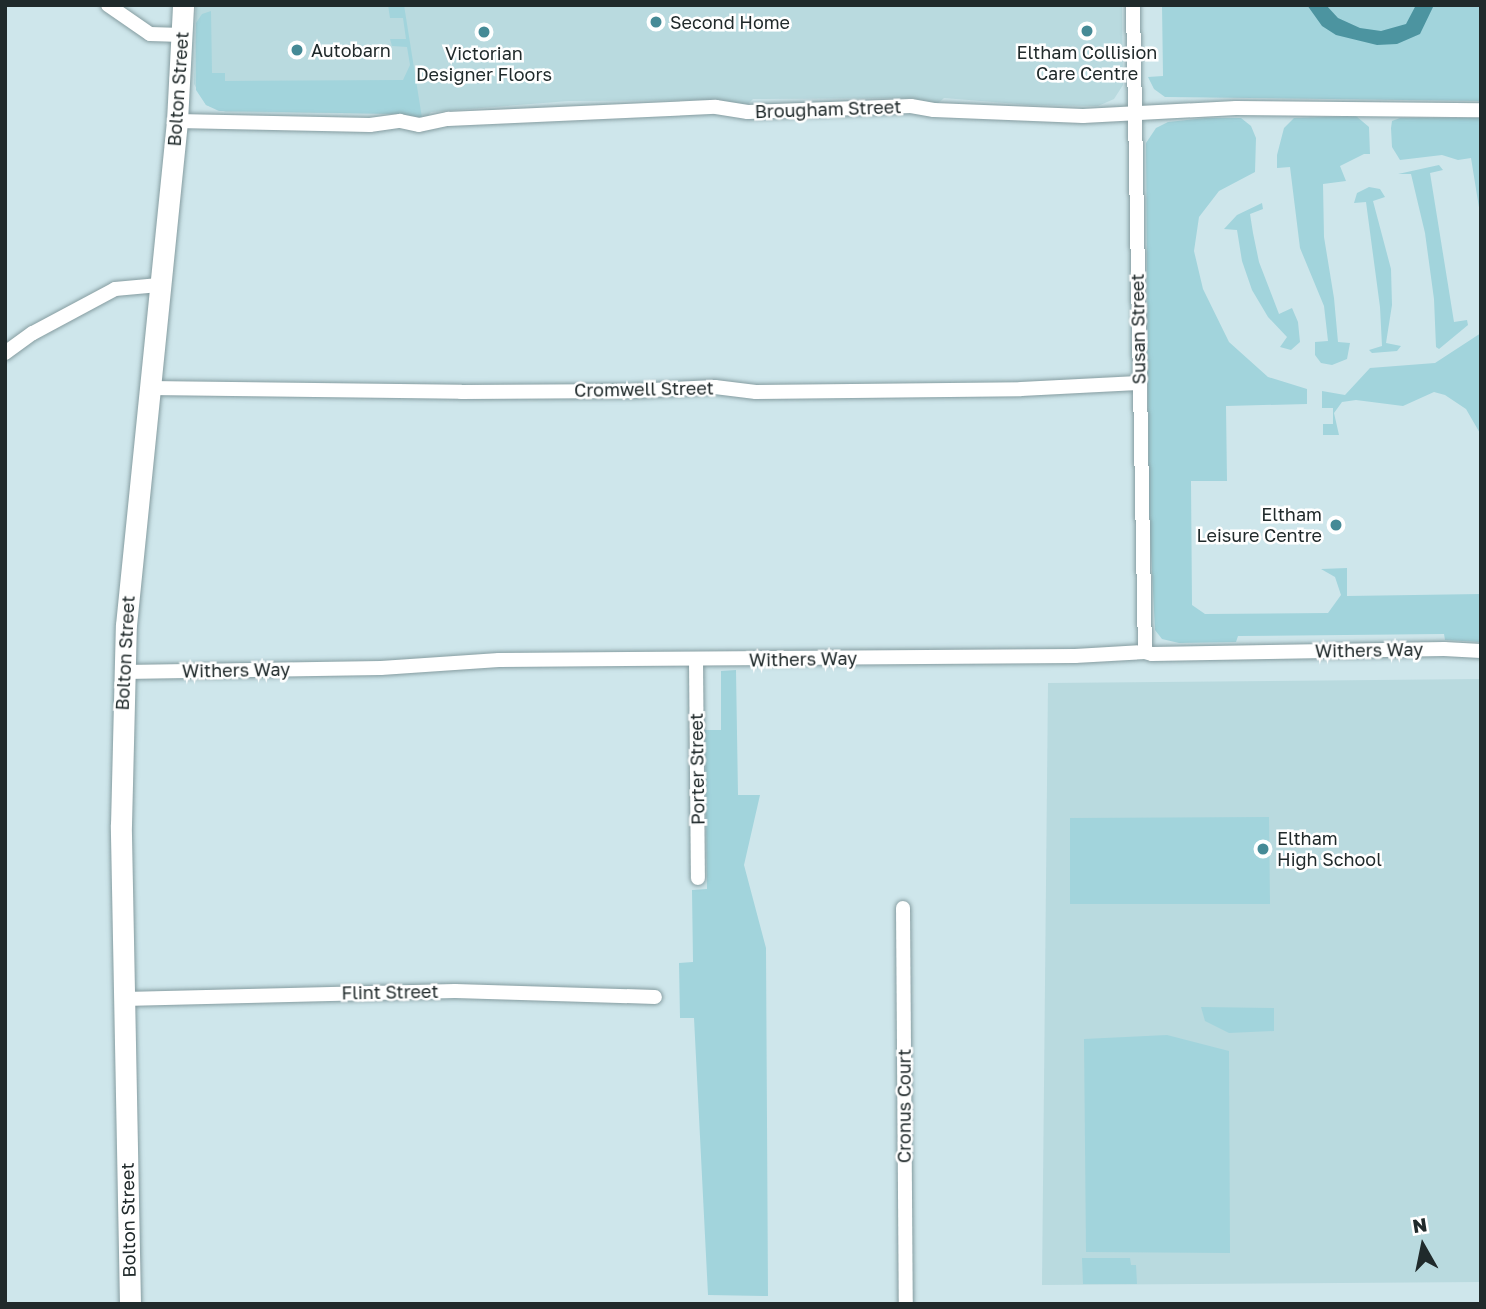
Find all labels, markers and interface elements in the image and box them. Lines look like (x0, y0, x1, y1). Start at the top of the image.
place label: Second Home (670, 11, 790, 33)
marker: Second Home (648, 14, 664, 30)
marker: Eltham Collision Care Centre (1079, 23, 1095, 39)
marker: Victorian Designer Floors (476, 24, 492, 40)
street label: Bolton Street (163, 31, 193, 147)
place label: Autobarn (311, 39, 391, 61)
marker: Autobarn (289, 42, 305, 58)
place label: Eltham Collision Care Centre (1017, 42, 1157, 84)
place label: Victorian Designer Floors (416, 43, 552, 86)
street label: Brougham Street (754, 96, 902, 122)
street label: Susan Street (1126, 273, 1150, 385)
street label: Cromwell Street (574, 377, 714, 401)
place label: Eltham Leisure Centre (1196, 504, 1322, 546)
marker: Eltham Leisure Centre (1328, 517, 1344, 533)
street label: Bolton Street (111, 595, 139, 711)
street label: Withers Way (1315, 638, 1423, 662)
street label: Withers Way (749, 647, 857, 671)
street label: Withers Way (182, 658, 290, 682)
street label: Porter Street (685, 713, 709, 825)
place label: Eltham High School (1277, 828, 1382, 870)
marker: Eltham High School (1255, 841, 1271, 857)
street label: Flint Street (341, 980, 439, 1004)
street label: Cronus Court (893, 1049, 915, 1163)
street label: Bolton Street (116, 1162, 140, 1278)
north arrow (1388, 1211, 1458, 1281)
text: N (1411, 1212, 1429, 1237)

